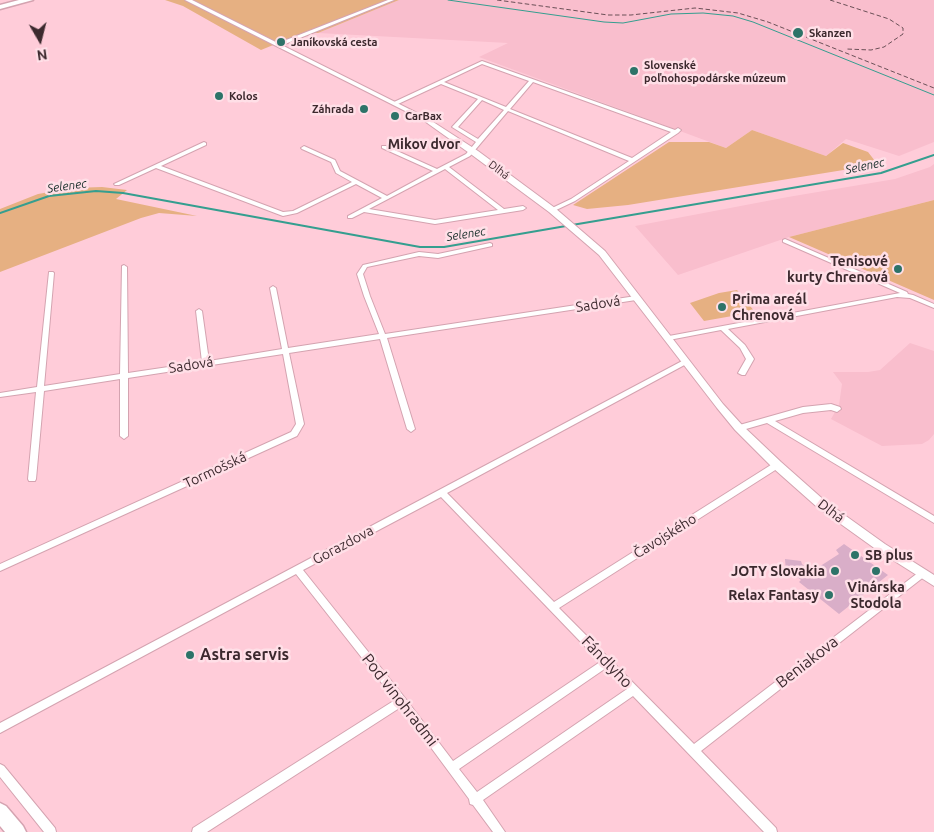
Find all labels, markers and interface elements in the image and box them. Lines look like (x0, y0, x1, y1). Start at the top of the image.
north arrow (15, 15, 65, 65)
marker: Skanzen (791, 26, 805, 40)
place label: Skanzen (809, 26, 852, 40)
place label: Janíkovská cesta (291, 35, 378, 49)
marker: Janíkovská cesta (275, 36, 287, 48)
text: N (36, 46, 48, 64)
place label: Slovenské poľnohospodárske múzeum (644, 58, 786, 84)
marker: Slovenské poľnohospodárske múzeum (628, 65, 640, 77)
place label: Kolos (229, 89, 258, 103)
marker: Kolos (213, 90, 225, 102)
place label: Záhrada (312, 102, 354, 116)
marker: Záhrada (358, 103, 370, 115)
place label: CarBax (405, 109, 442, 123)
marker: CarBax (389, 110, 401, 122)
district label: Mikov dvor (388, 136, 460, 152)
water label: Selenec (844, 155, 886, 177)
street label: Dlhá (486, 158, 512, 182)
water label: Selenec (46, 176, 88, 196)
water label: Selenec (445, 224, 487, 244)
place label: Tenisové kurty Chrenová (787, 253, 888, 286)
marker: Tenisové kurty Chrenová (892, 263, 904, 275)
place label: Prima areál Chrenová (732, 291, 807, 324)
street label: Sadová (575, 292, 621, 316)
marker: Prima areál Chrenová (716, 301, 728, 313)
street label: Sadová (168, 353, 214, 377)
street label: Tormošská (181, 448, 249, 492)
street label: Dlhá (814, 496, 848, 526)
street label: Čavojského (630, 510, 700, 562)
street label: Gorazdova (310, 522, 376, 568)
place label: SB plus (865, 547, 913, 563)
marker: SB plus (849, 549, 861, 561)
place label: JOTY Slovakia (731, 563, 825, 579)
marker: JOTY Slovakia (829, 565, 841, 577)
marker: Vinárska Stodola (870, 565, 882, 577)
place label: Vinárska Stodola (847, 579, 905, 612)
place label: Relax Fantasy (728, 587, 819, 603)
marker: Relax Fantasy (823, 589, 835, 601)
street label: Fándlyho (578, 632, 636, 692)
street label: Beniakova (772, 632, 842, 692)
place label: Astra servis (200, 645, 289, 665)
marker: Astra servis (184, 649, 196, 661)
street label: Pod vinohradmi (358, 650, 442, 750)

